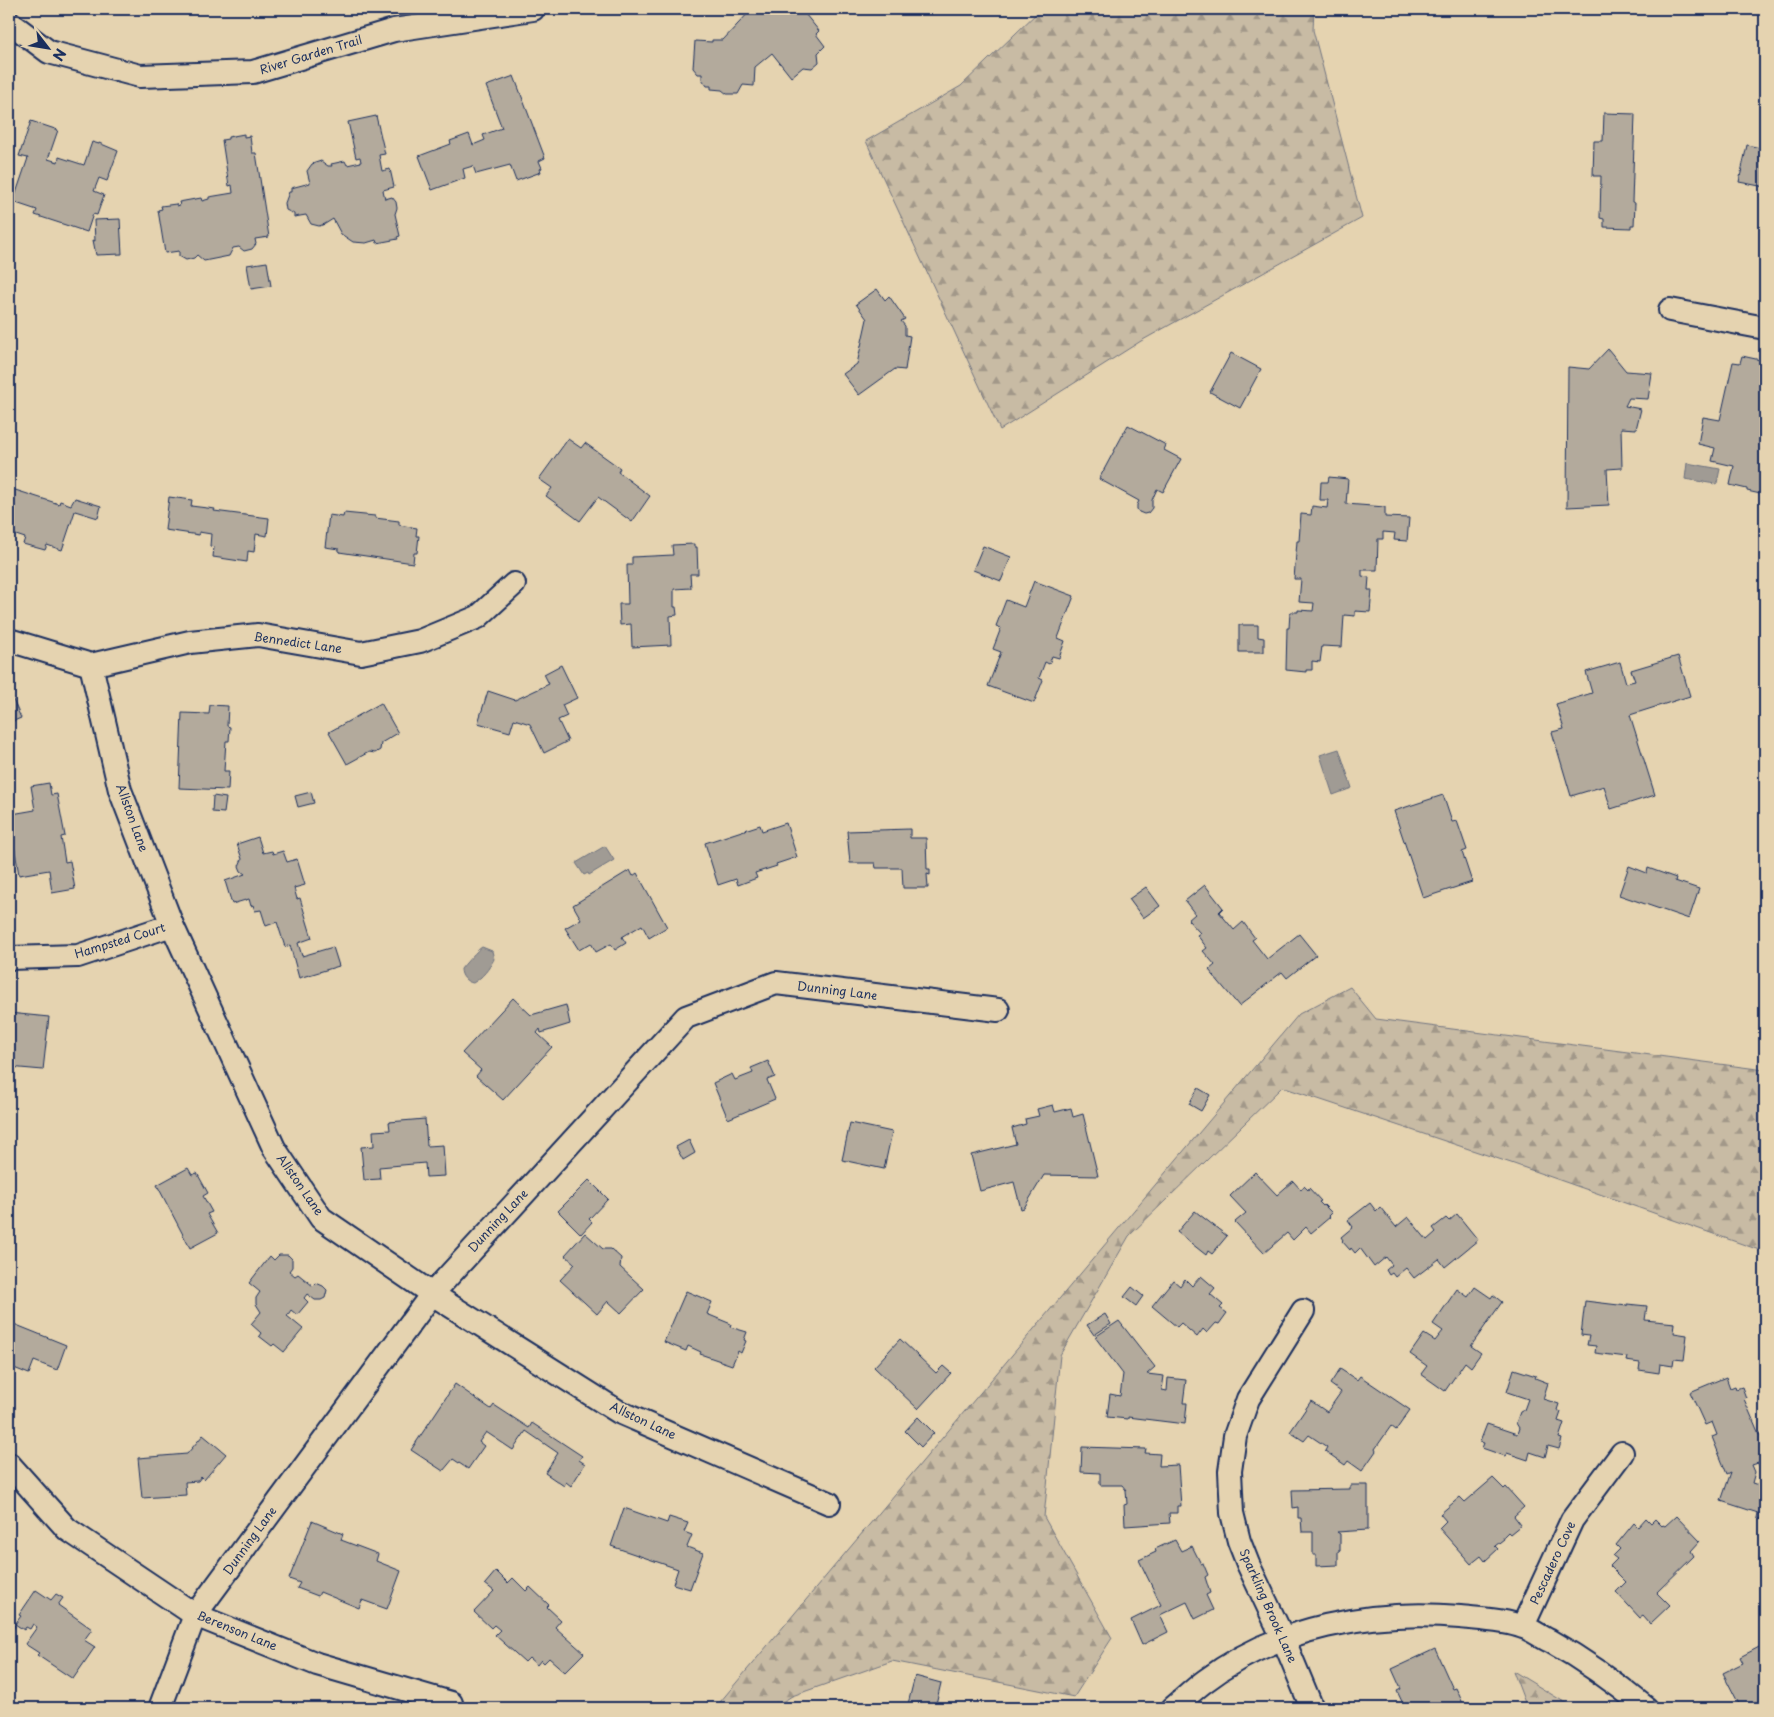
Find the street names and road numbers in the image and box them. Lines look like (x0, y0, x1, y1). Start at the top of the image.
street label: River Garden Trail (257, 30, 364, 78)
street label: Bennedict Lane (253, 627, 344, 657)
street label: Allston Lane (112, 781, 154, 854)
street label: Hampsted Court (72, 918, 167, 962)
street label: Dunning Lane (796, 976, 878, 1004)
street label: Allston Lane (273, 1150, 329, 1219)
street label: Dunning Lane (463, 1185, 531, 1256)
street label: Allston Lane (607, 1397, 680, 1443)
street label: Dunning Lane (218, 1502, 280, 1578)
street label: Pescadero Cove (1525, 1518, 1579, 1607)
street label: Sparkling Brook Lane (1236, 1546, 1302, 1666)
street label: Berenson Lane (194, 1606, 281, 1655)

